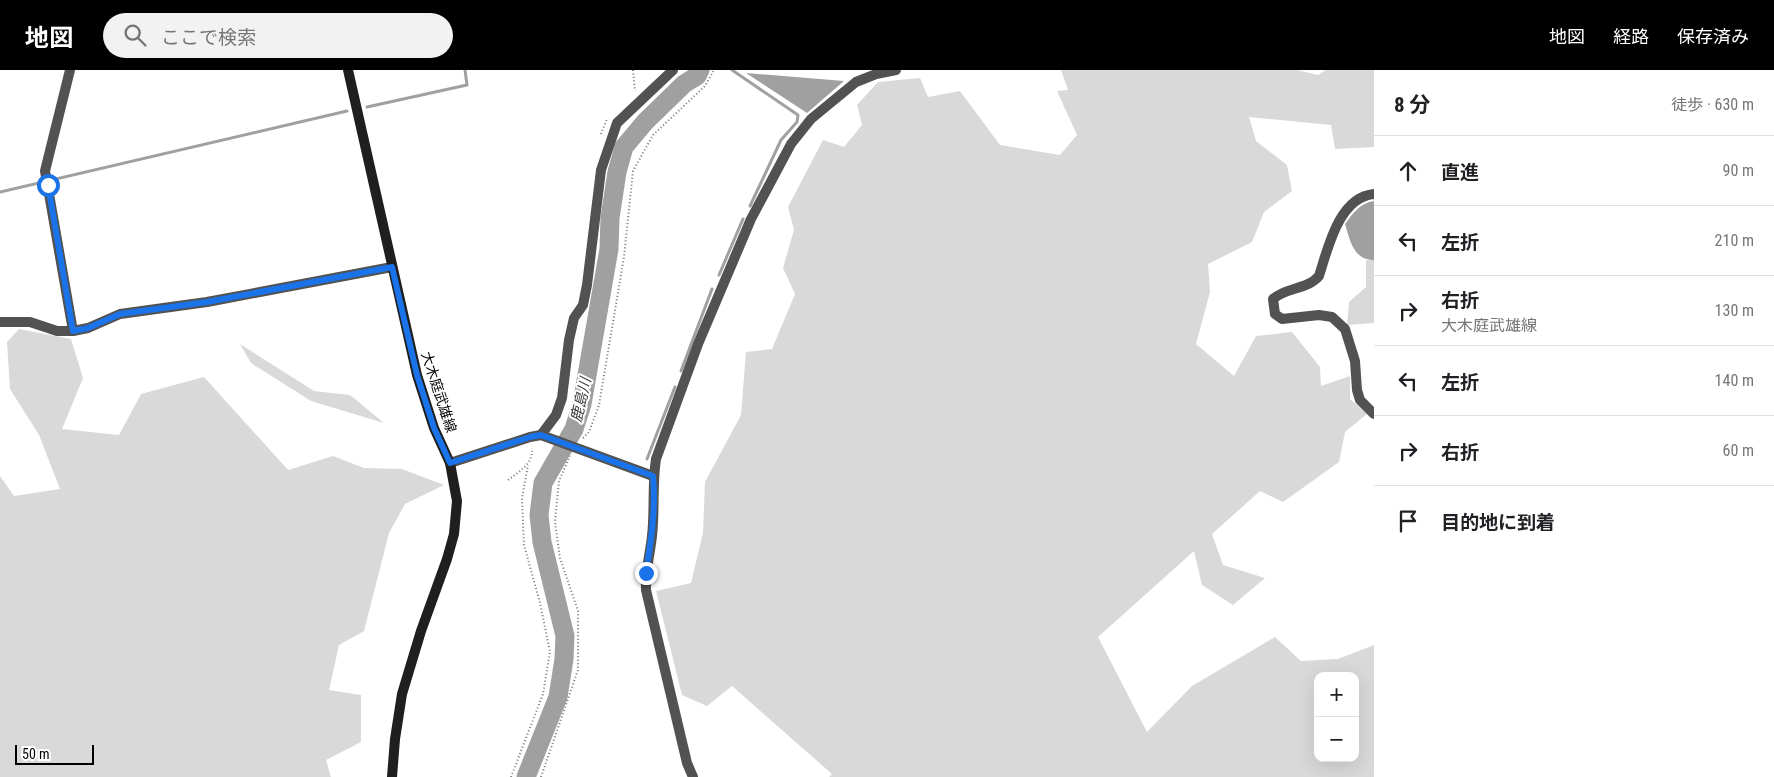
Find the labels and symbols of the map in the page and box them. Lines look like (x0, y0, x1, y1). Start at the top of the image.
route start (37, 174, 60, 197)
street label: 大木庭武雄線 (418, 350, 460, 434)
water label: 鹿島川 (567, 374, 595, 424)
route end (635, 562, 658, 585)
scale bar (15, 742, 94, 765)

